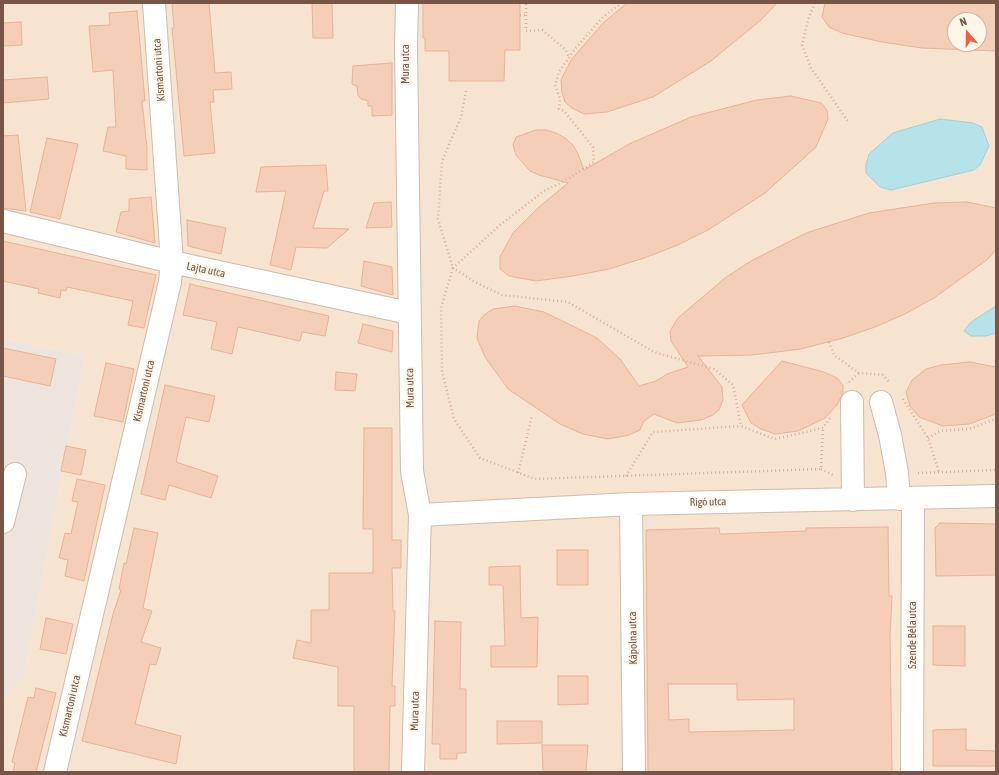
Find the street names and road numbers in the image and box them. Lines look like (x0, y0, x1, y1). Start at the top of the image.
street label: Kismartoni utca (150, 38, 168, 102)
street label: Mura utca (399, 44, 413, 84)
street label: Lajta utca (185, 259, 227, 281)
street label: Kismartoni utca (130, 359, 158, 423)
street label: Mura utca (403, 368, 417, 408)
street label: Rigó utca (690, 495, 726, 509)
street label: Szende Béla utca (906, 601, 920, 669)
street label: Kápolna utca (626, 611, 640, 665)
street label: Kismartoni utca (56, 674, 84, 738)
street label: Mura utca (408, 691, 422, 731)

